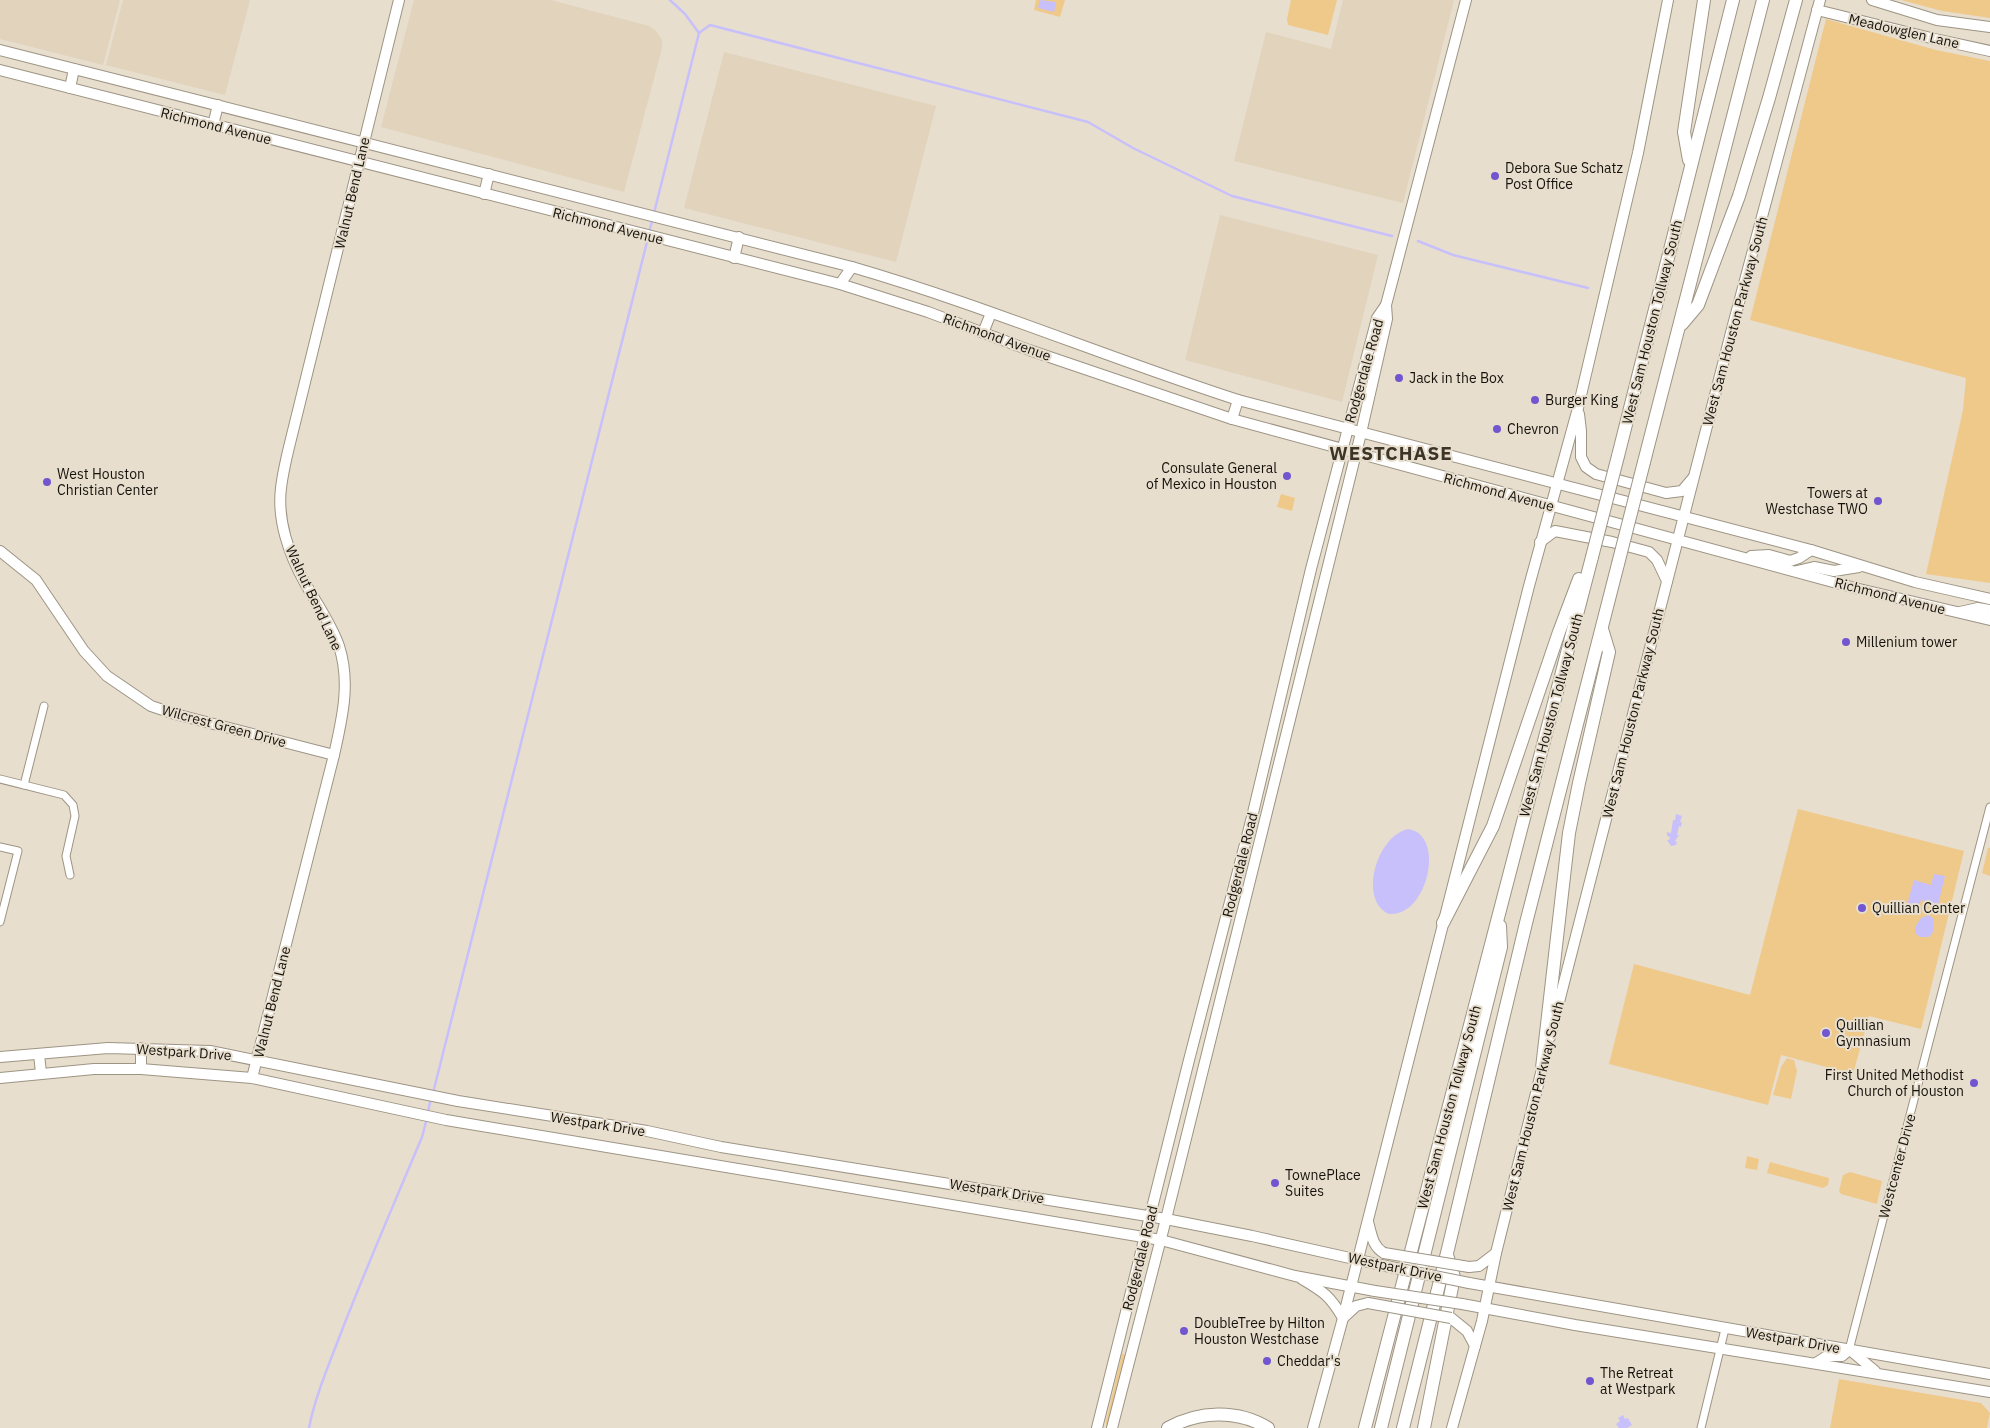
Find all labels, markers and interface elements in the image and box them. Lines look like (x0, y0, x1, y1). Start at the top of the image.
street label: Meadowglen Lane (1847, 9, 1961, 53)
street label: Richmond Avenue (159, 104, 274, 149)
street label: Walnut Bend Lane (330, 135, 374, 251)
place label: Debora Sue Schatz Post Office (1505, 159, 1623, 193)
marker: Debora Sue Schatz Post Office (1489, 170, 1501, 182)
street label: Richmond Avenue (551, 204, 666, 249)
street label: West Sam Houston Parkway South (1698, 214, 1772, 428)
street label: West Sam Houston Tollway South (1618, 218, 1686, 426)
street label: Richmond Avenue (941, 309, 1054, 365)
street label: Rodgerdale Road (1341, 317, 1387, 425)
place label: Jack in the Box (1409, 369, 1504, 387)
marker: Jack in the Box (1393, 372, 1405, 384)
place label: Burger King (1545, 391, 1619, 409)
marker: Burger King (1529, 394, 1541, 406)
place label: Chevron (1507, 420, 1559, 438)
marker: Chevron (1491, 423, 1503, 435)
district label: WESTCHASE (1329, 441, 1453, 465)
place label: Consulate General of Mexico in Houston (1146, 459, 1277, 493)
place label: West Houston Christian Center (57, 465, 158, 499)
street label: Richmond Avenue (1442, 469, 1557, 515)
marker: Consulate General of Mexico in Houston (1281, 470, 1293, 482)
marker: West Houston Christian Center (41, 476, 53, 488)
place label: Towers at Westchase TWO (1766, 484, 1868, 518)
marker: Towers at Westchase TWO (1872, 495, 1884, 507)
street label: Walnut Bend Lane (282, 543, 346, 654)
street label: Richmond Avenue (1833, 574, 1948, 619)
street label: West Sam Houston Parkway South (1598, 606, 1668, 820)
street label: West Sam Houston Tollway South (1515, 611, 1587, 819)
place label: Millenium tower (1856, 633, 1957, 651)
marker: Millenium tower (1840, 636, 1852, 648)
street label: Wilcrest Green Drive (160, 701, 289, 751)
street label: Rodgerdale Road (1218, 811, 1262, 919)
place label: Quillian Center (1872, 899, 1965, 917)
marker: Quillian Center (1856, 902, 1868, 914)
street label: Walnut Bend Lane (249, 944, 295, 1060)
street label: West Sam Houston Parkway South (1498, 999, 1568, 1213)
street label: West Sam Houston Tollway South (1413, 1003, 1485, 1211)
place label: Quillian Gymnasium (1836, 1016, 1911, 1050)
marker: Quillian Gymnasium (1820, 1027, 1832, 1039)
street label: Westpark Drive (136, 1040, 233, 1064)
place label: First United Methodist Church of Houston (1825, 1066, 1964, 1100)
marker: First United Methodist Church of Houston (1968, 1077, 1980, 1089)
street label: Westpark Drive (549, 1108, 647, 1140)
street label: Westcenter Drive (1874, 1111, 1920, 1220)
place label: TownePlace Suites (1285, 1166, 1361, 1200)
street label: Westpark Drive (948, 1175, 1046, 1207)
marker: TownePlace Suites (1269, 1177, 1281, 1189)
street label: Rodgerdale Road (1118, 1204, 1162, 1312)
street label: Westpark Drive (1346, 1248, 1444, 1286)
place label: DoubleTree by Hilton Houston Westchase (1194, 1314, 1325, 1348)
street label: Westpark Drive (1744, 1323, 1842, 1357)
marker: DoubleTree by Hilton Houston Westchase (1178, 1325, 1190, 1337)
place label: Cheddar's (1277, 1352, 1341, 1370)
marker: Cheddar's (1261, 1355, 1273, 1367)
place label: The Retreat at Westpark (1600, 1364, 1676, 1398)
marker: The Retreat at Westpark (1584, 1375, 1596, 1387)

